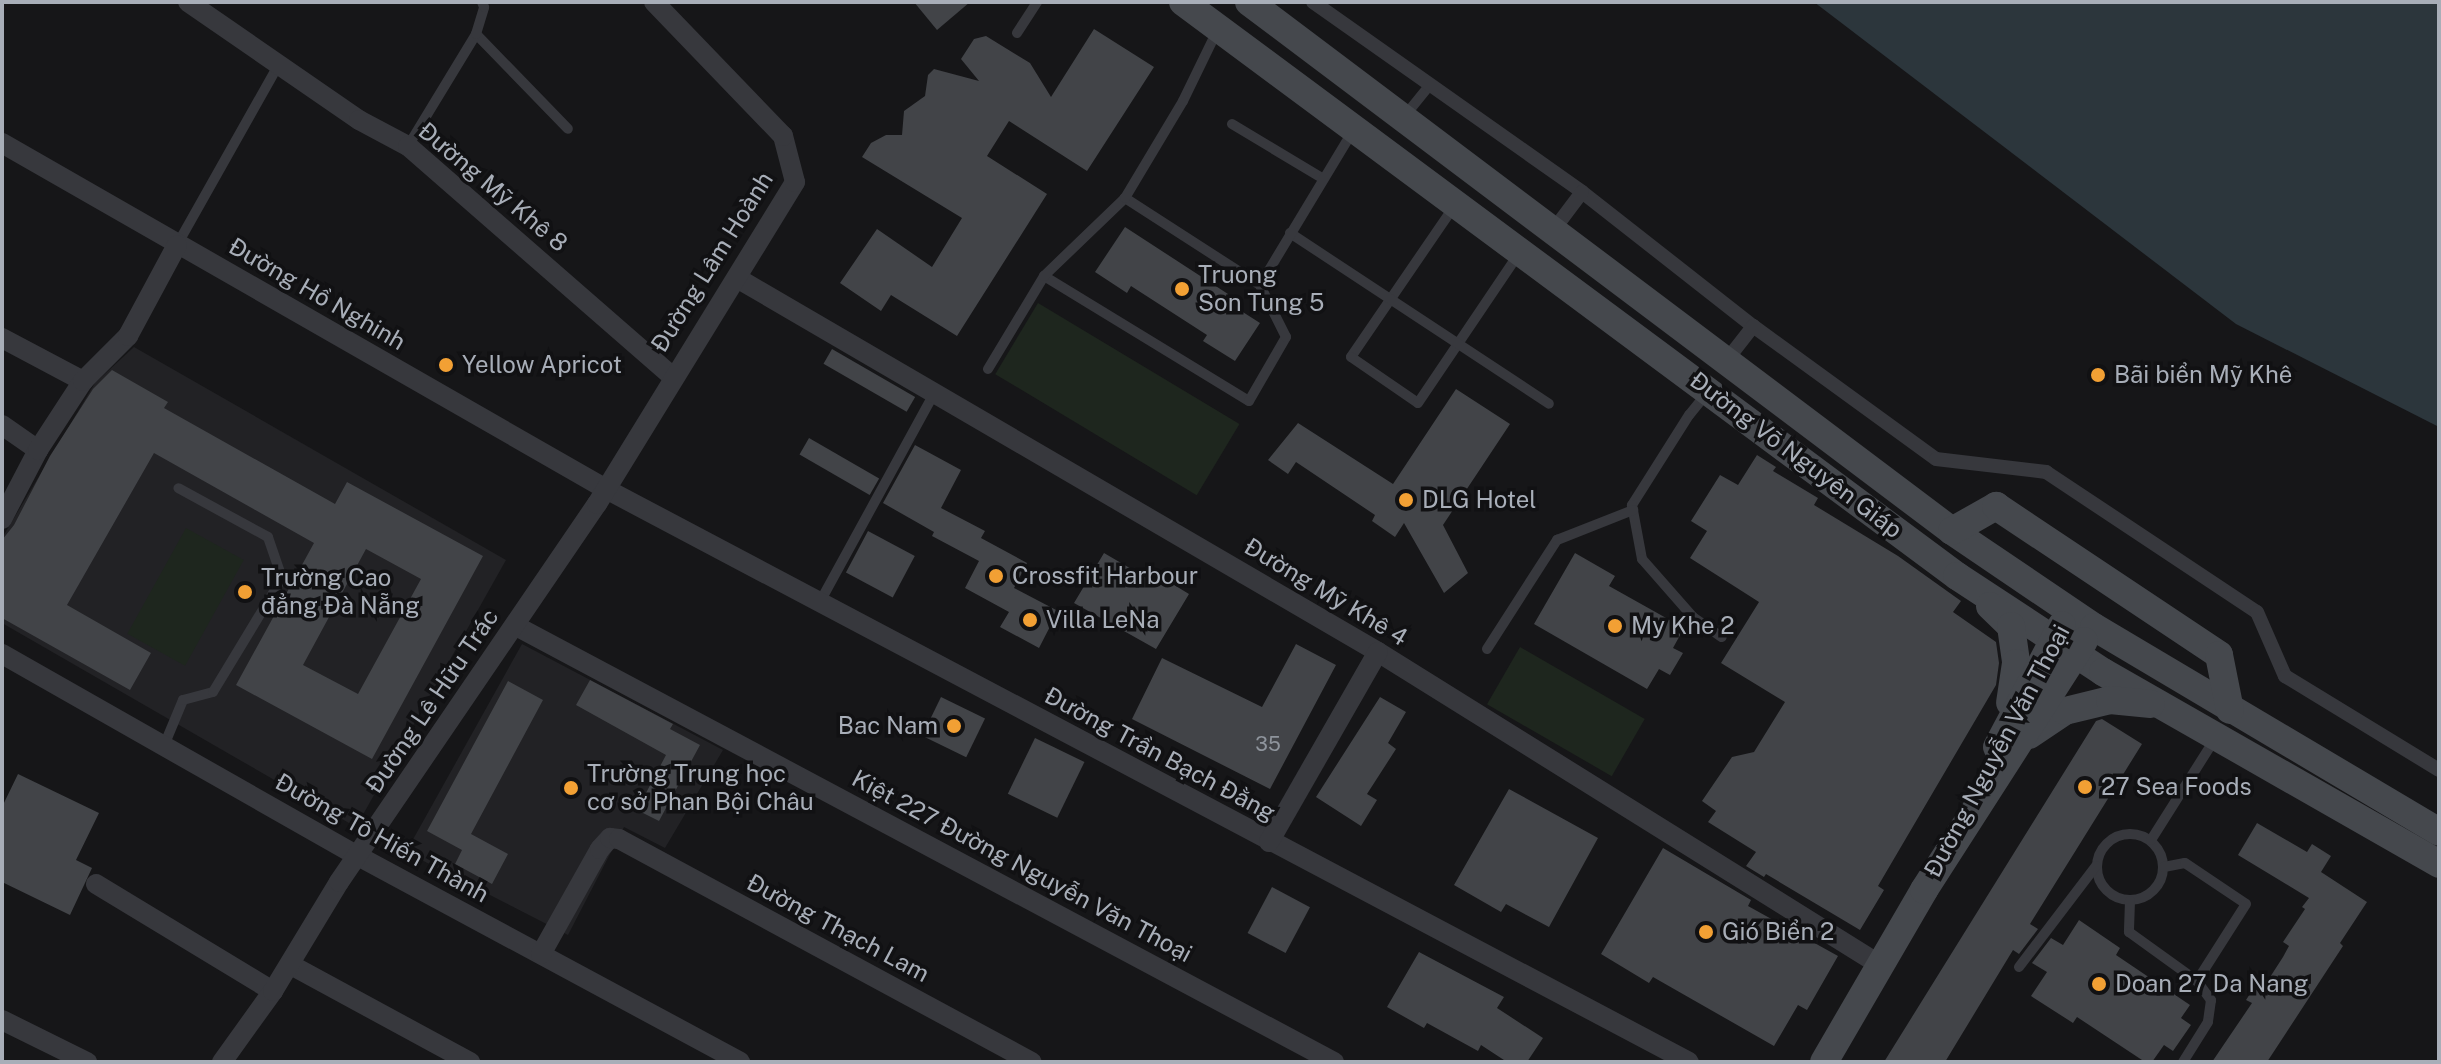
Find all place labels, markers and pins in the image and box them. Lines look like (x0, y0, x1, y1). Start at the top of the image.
place label: Truong Son Tung 5 (1198, 261, 1324, 317)
marker: Truong Son Tung 5 (1173, 280, 1191, 298)
place label: Yellow Apricot (462, 351, 622, 379)
marker: Yellow Apricot (437, 356, 455, 374)
place label: Bãi biển Mỹ Khê (2114, 361, 2292, 389)
marker: Bãi biển Mỹ Khê (2089, 366, 2107, 384)
place label: DLG Hotel (1422, 486, 1537, 514)
marker: DLG Hotel (1397, 491, 1415, 509)
place label: Crossfit Harbour (1012, 562, 1198, 590)
place label: Trường Cao đẳng Đà Nẵng (261, 564, 420, 620)
marker: Crossfit Harbour (987, 567, 1005, 585)
marker: Trường Cao đẳng Đà Nẵng (236, 583, 254, 601)
place label: Villa LeNa (1046, 606, 1160, 634)
marker: Villa LeNa (1021, 611, 1039, 629)
place label: My Khe 2 (1631, 612, 1735, 640)
marker: My Khe 2 (1606, 617, 1624, 635)
place label: Bac Nam (838, 712, 938, 740)
marker: Bac Nam (945, 717, 963, 735)
place label: Trường Trung học cơ sở Phan Bội Châu (587, 760, 814, 816)
place label: 27 Sea Foods (2101, 773, 2252, 801)
marker: 27 Sea Foods (2076, 778, 2094, 796)
marker: Trường Trung học cơ sở Phan Bội Châu (562, 779, 580, 797)
place label: Gió Biển 2 (1722, 918, 1835, 946)
marker: Gió Biển 2 (1697, 923, 1715, 941)
place label: Doan 27 Da Nang (2115, 970, 2308, 998)
marker: Doan 27 Da Nang (2090, 975, 2108, 993)

